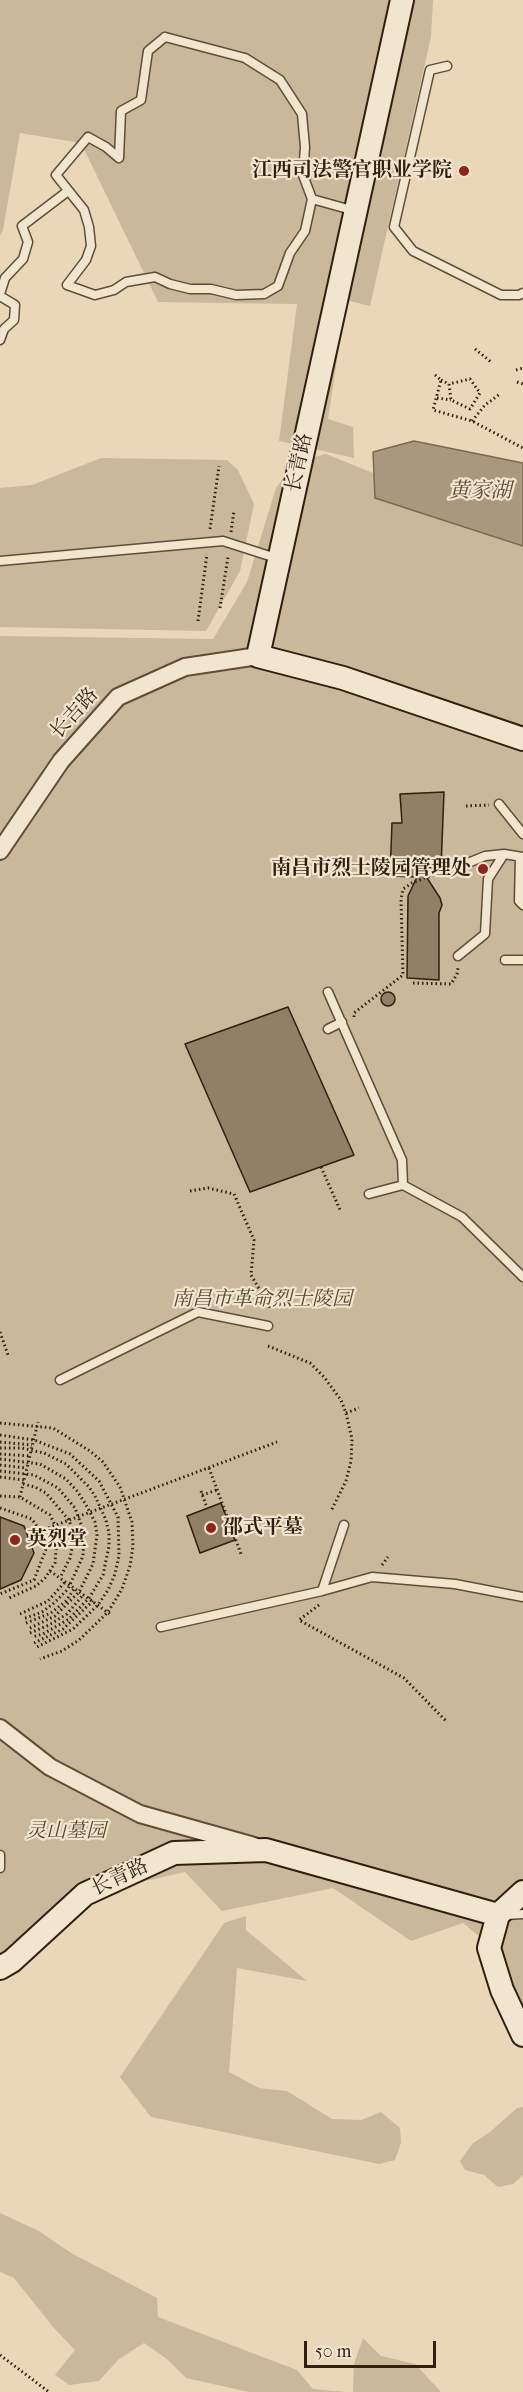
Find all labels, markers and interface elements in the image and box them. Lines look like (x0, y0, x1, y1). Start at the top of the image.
place label: 江西司法警官职业学院 (252, 159, 452, 183)
marker: 江西司法警官职业学院 (457, 164, 471, 178)
street label: 长青路 (282, 431, 318, 495)
water label: 黄家湖 (449, 479, 511, 505)
street label: 长吉路 (46, 684, 104, 744)
place label: 南昌市烈士陵园管理处 (271, 857, 471, 881)
marker: 南昌市烈士陵园管理处 (476, 862, 490, 876)
park label: 南昌市革命烈士陵园 (172, 1288, 352, 1312)
place label: 邵式平墓 (223, 1516, 303, 1540)
marker: 邵式平墓 (204, 1521, 218, 1535)
place label: 英烈堂 (27, 1528, 87, 1552)
marker: 英烈堂 (8, 1533, 22, 1547)
park label: 灵山墓园 (26, 1820, 106, 1844)
street label: 长青路 (88, 1854, 152, 1902)
scale bar (307, 2329, 439, 2367)
text: 50 m (315, 2341, 351, 2362)

